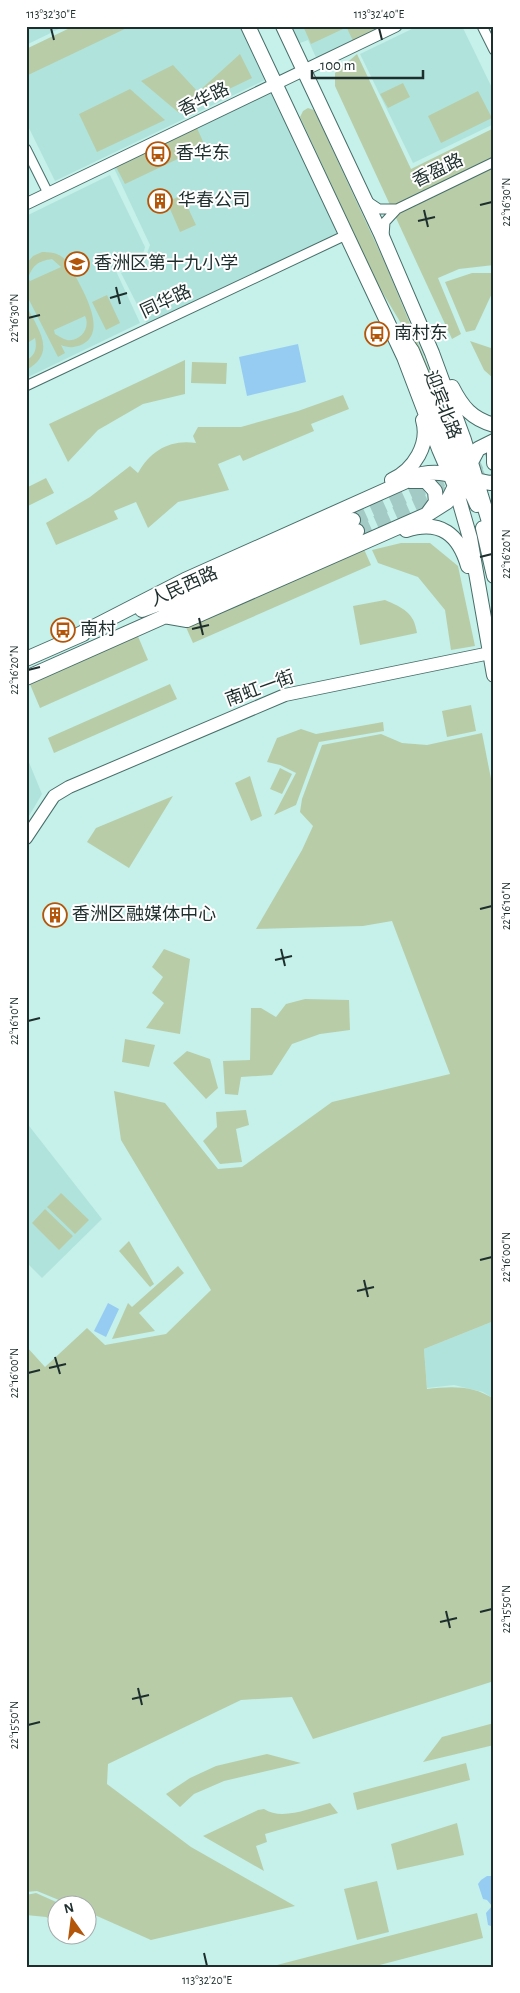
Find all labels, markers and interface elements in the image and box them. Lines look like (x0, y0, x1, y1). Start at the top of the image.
text: 113°32'30"E (26, 8, 76, 20)
text: 113°32'40"E (354, 8, 404, 20)
scale bar (312, 48, 424, 80)
text: 100 m (320, 58, 355, 73)
street label: 香华路 (175, 78, 232, 120)
bus stop icon: 香华东 (145, 141, 171, 167)
place label: 香华东 (176, 143, 230, 163)
street label: 香盈路 (409, 149, 466, 191)
text: 22°16'30"N (500, 177, 512, 227)
building icon: 华春公司 (147, 188, 173, 214)
place label: 华春公司 (178, 190, 250, 210)
school or university icon: 香洲区第十九小学 (64, 251, 90, 277)
place label: 香洲区第十九小学 (94, 253, 238, 273)
street label: 同华路 (137, 281, 194, 322)
text: 22°16'30"N (8, 293, 20, 343)
bus stop icon: 南村东 (364, 321, 390, 347)
place label: 南村东 (394, 323, 448, 343)
street label: 迎宾北路 (421, 367, 465, 442)
text: 22°16'20"N (500, 529, 512, 579)
street label: 人民西路 (147, 562, 221, 610)
bus stop icon: 南村 (50, 617, 76, 643)
place label: 南村 (80, 619, 116, 639)
text: 22°16'20"N (8, 645, 20, 695)
street label: 南虹一街 (222, 666, 297, 710)
text: 22°16'10"N (500, 882, 512, 930)
building icon: 香洲区融媒体中心 (42, 902, 68, 928)
place label: 香洲区融媒体中心 (72, 904, 216, 924)
text: 22°16'10"N (8, 997, 20, 1045)
text: 22°16'00"N (500, 1232, 512, 1282)
text: 22°16'00"N (8, 1348, 20, 1398)
text: 22°15'50"N (500, 1585, 512, 1633)
text: 22°15'50"N (8, 1701, 20, 1749)
north arrow (48, 1896, 98, 1946)
text: N (63, 1900, 76, 1916)
text: 113°32'20"E (182, 1974, 232, 1986)

